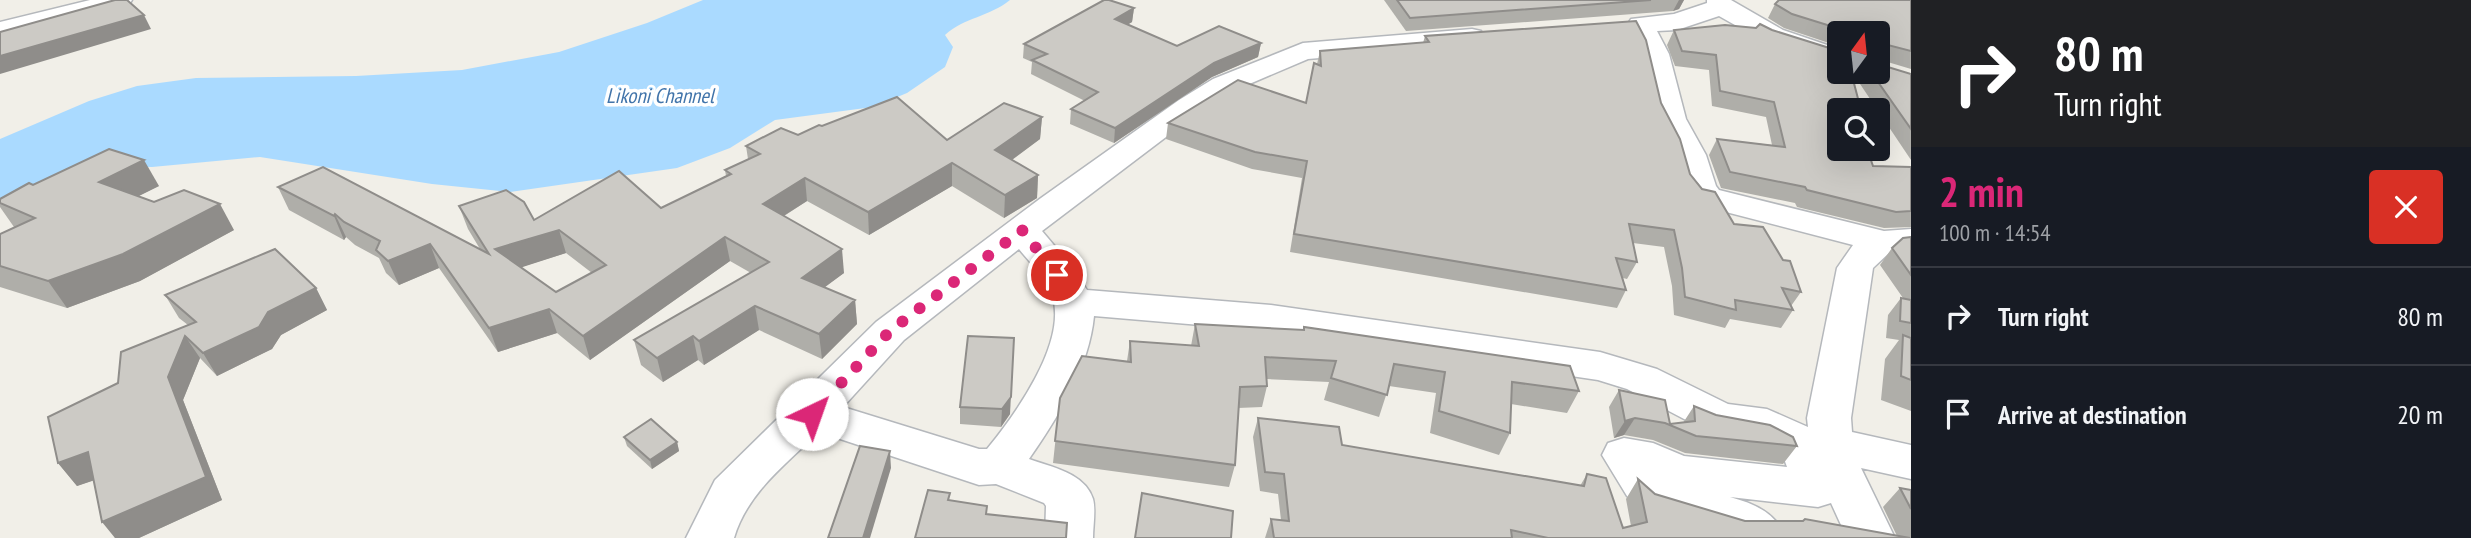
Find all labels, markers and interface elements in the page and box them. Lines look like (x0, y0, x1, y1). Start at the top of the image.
north arrow (1827, 21, 1890, 84)
map controls (1827, 21, 1890, 161)
text: 80 m (2054, 21, 2143, 85)
icon: right (1939, 28, 2030, 119)
water label: Likoni Channel (606, 82, 716, 109)
text: Turn right (2054, 83, 2162, 125)
button: search (1827, 98, 1890, 161)
text: 2 min (1939, 164, 2024, 219)
button: close (2369, 170, 2443, 244)
text: 100 m · 14:54 (1939, 218, 2051, 247)
pin (1027, 245, 1087, 305)
icon: arrive (1038, 256, 1076, 294)
icon: right (1939, 297, 1977, 335)
text: Turn right (1998, 300, 2089, 333)
text: 80 m (2397, 300, 2443, 333)
position arrow (775, 377, 849, 451)
icon: arrive (1939, 395, 1977, 433)
text: Arrive at destination (1998, 398, 2187, 431)
text: 20 m (2397, 398, 2443, 431)

